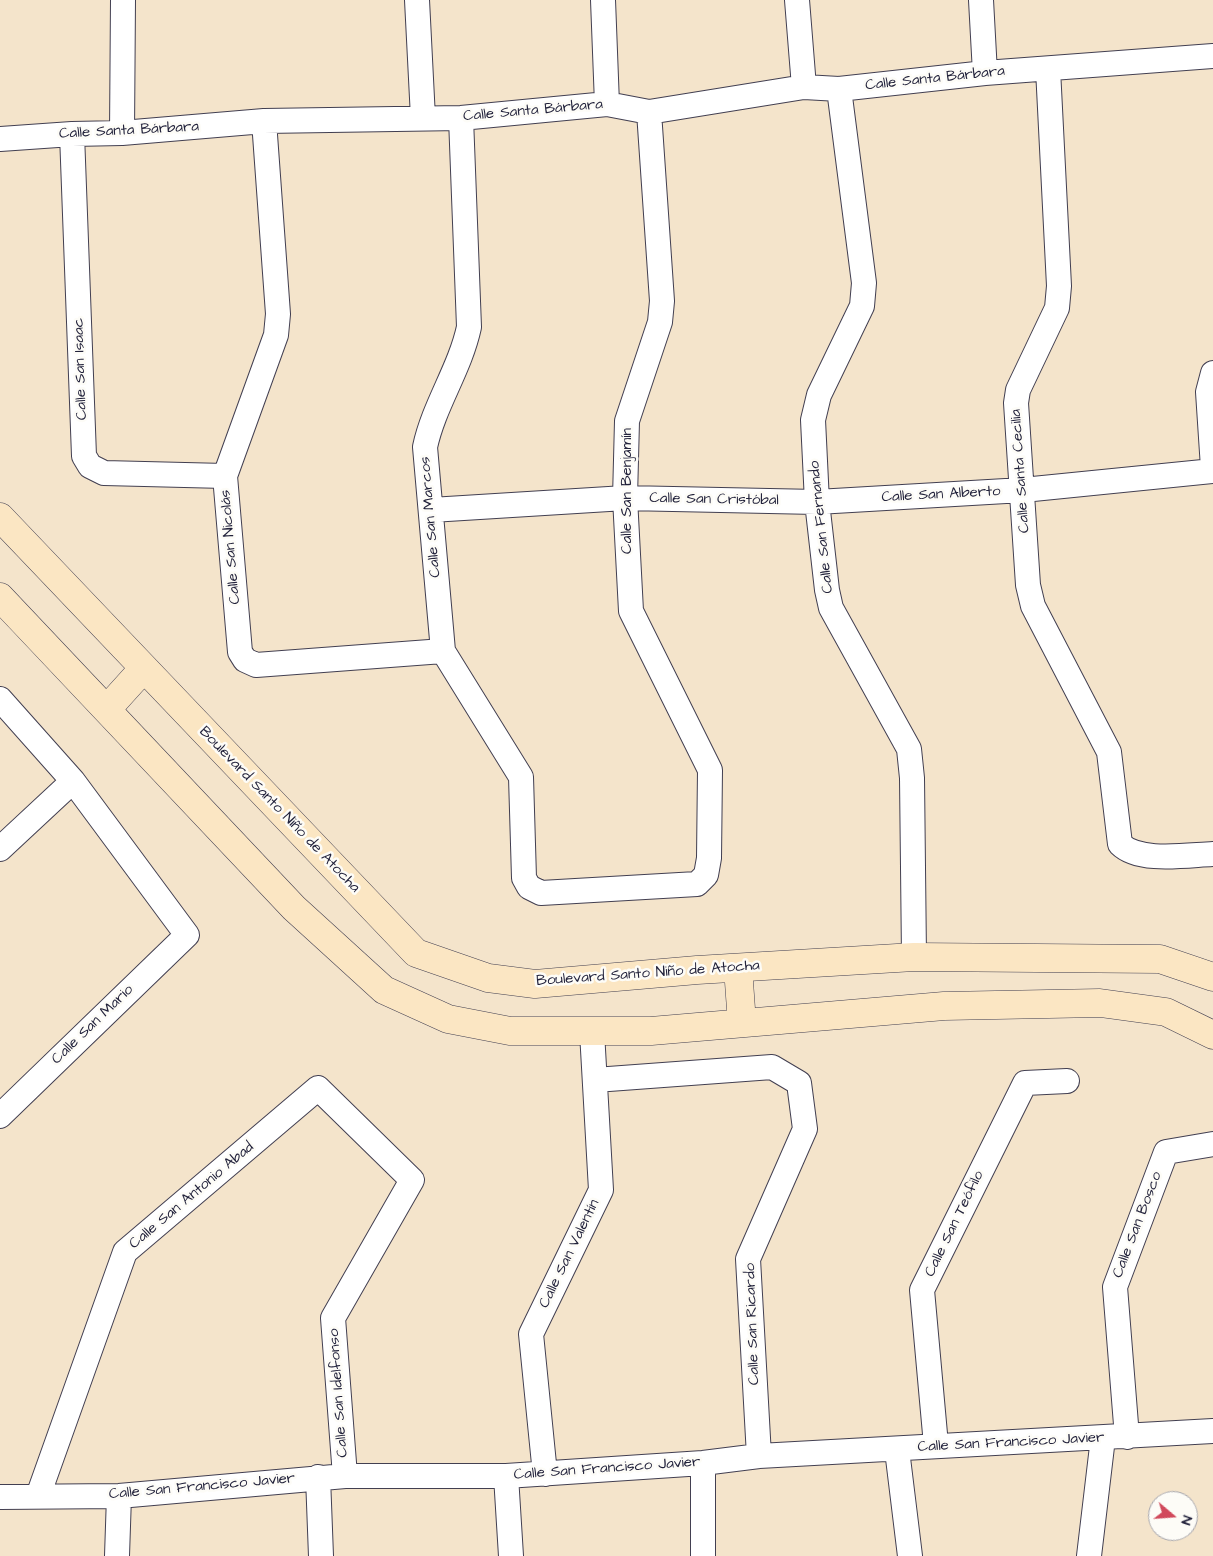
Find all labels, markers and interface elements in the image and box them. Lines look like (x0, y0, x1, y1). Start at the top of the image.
street label: Calle Santa Bárbara (864, 63, 1006, 95)
street label: Calle Santa Bárbara (462, 96, 604, 126)
street label: Calle Santa Bárbara (59, 118, 199, 144)
street label: Calle San Isaac (70, 318, 92, 420)
street label: Calle Santa Cecilia (1008, 408, 1034, 534)
street label: Calle San Benjamín (619, 428, 637, 554)
street label: Calle San Marcos (417, 456, 445, 578)
street label: Calle San Fernando (806, 460, 838, 594)
street label: Calle San Alberto (881, 483, 1001, 507)
street label: Calle San Nicolás (217, 489, 245, 605)
street label: Calle San Cristóbal (649, 490, 779, 510)
street label: Boulevard Santo Niño de Atocha (195, 723, 363, 897)
street label: Boulevard Santo Niño de Atocha (536, 957, 760, 991)
street label: Calle San Mario (48, 981, 138, 1069)
street label: Calle San Antonio Abad (126, 1139, 258, 1253)
street label: Calle San Teófilo (922, 1168, 988, 1280)
street label: Calle San Bosco (1109, 1169, 1167, 1281)
street label: Calle San Valentín (536, 1197, 604, 1311)
street label: Calle San Ricardo (742, 1263, 764, 1385)
street label: Calle San Idelfonso (326, 1328, 352, 1458)
street label: Calle San Francisco Javier (917, 1429, 1105, 1457)
street label: Calle San Francisco Javier (513, 1454, 701, 1484)
street label: Calle San Francisco Javier (108, 1470, 296, 1504)
north arrow (1148, 1491, 1198, 1541)
text: N (1175, 1513, 1197, 1528)

